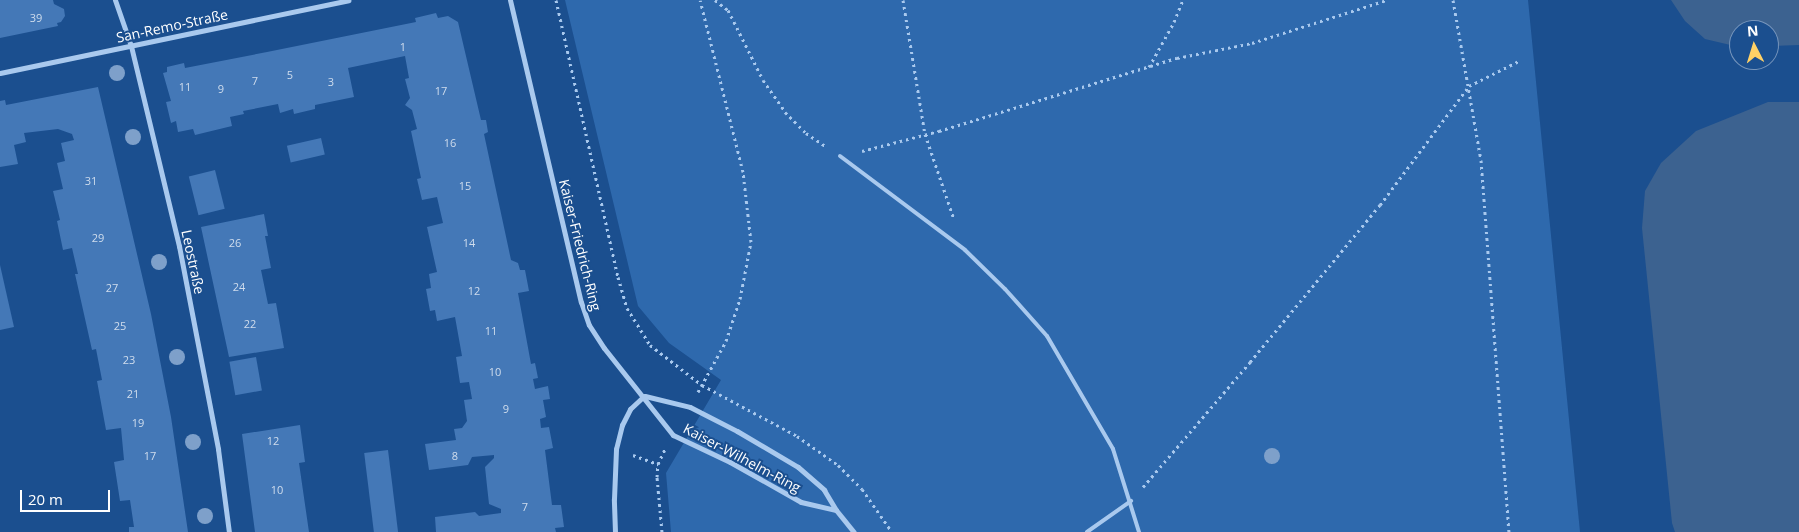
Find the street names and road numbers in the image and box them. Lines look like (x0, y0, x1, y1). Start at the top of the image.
street label: San-Remo-Straße (115, 6, 229, 46)
street label: Kaiser-Friedrich-Ring (556, 177, 604, 313)
street label: Leostraße (178, 228, 208, 296)
street label: Kaiser-Wilhelm-Ring (680, 420, 804, 496)

